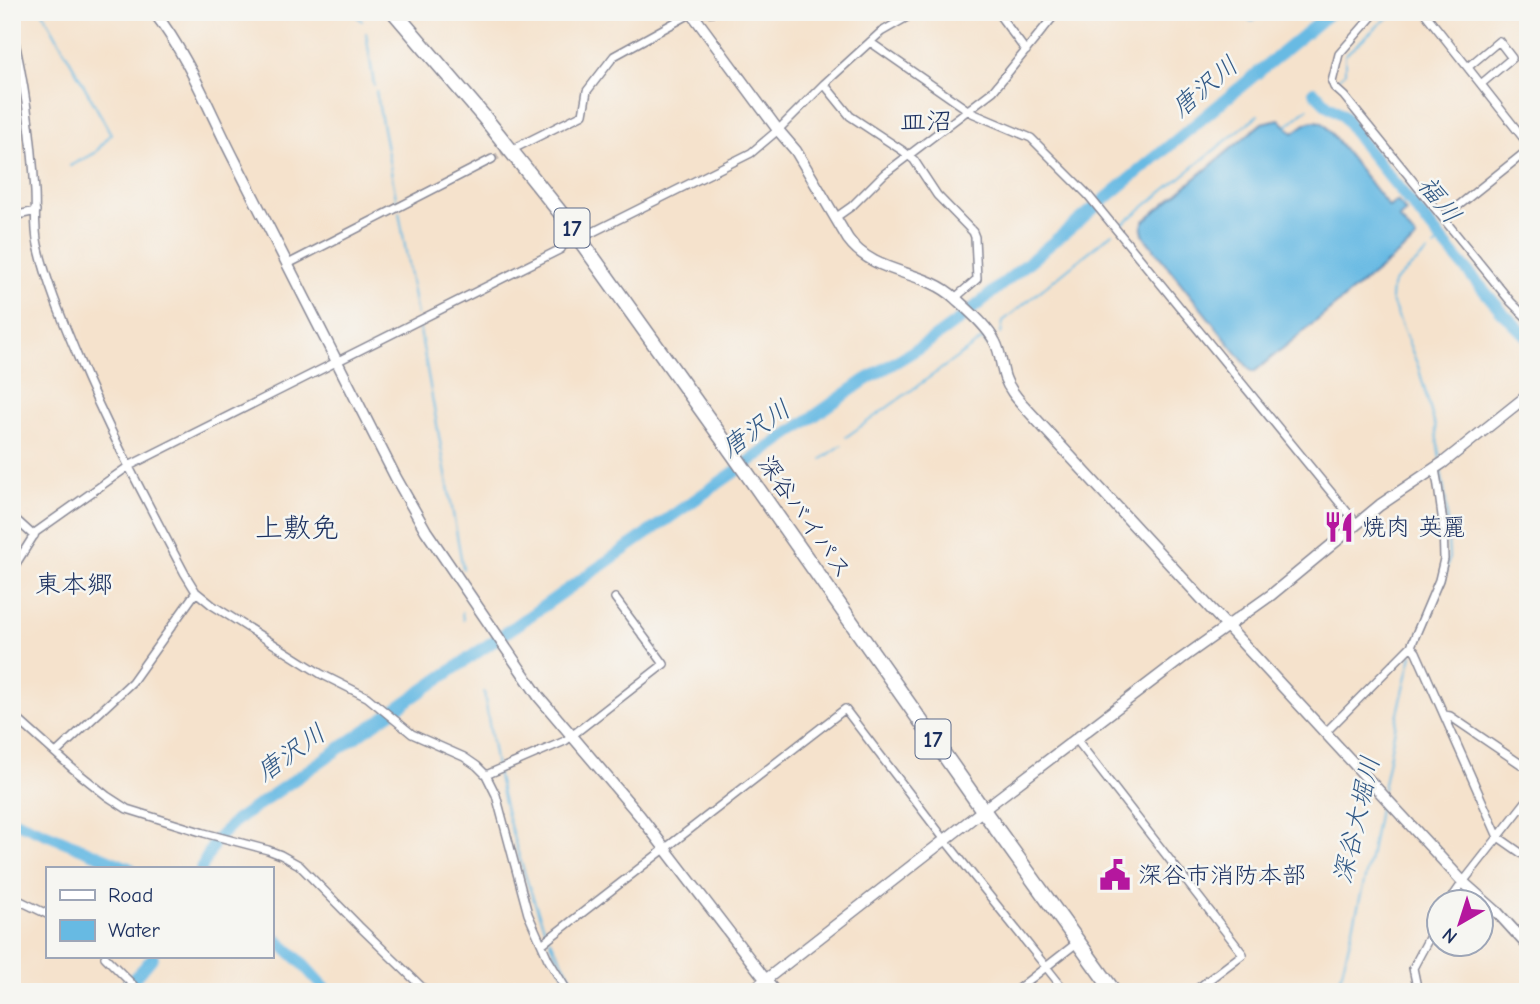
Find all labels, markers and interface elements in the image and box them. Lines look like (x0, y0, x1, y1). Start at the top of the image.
water label: 唐沢川 (1165, 50, 1245, 124)
district label: 皿沼 (900, 107, 952, 137)
water label: 福川 (1411, 170, 1467, 230)
road number: 17 (554, 208, 590, 247)
water label: 唐沢川 (715, 394, 797, 464)
street label: 深谷バイパス (752, 450, 858, 584)
restaurant icon: 焼肉 英麗 (1322, 510, 1356, 544)
district label: 上敷免 (255, 512, 339, 544)
place label: 焼肉 英麗 (1362, 513, 1466, 541)
district label: 東本郷 (35, 570, 113, 600)
water label: 唐沢川 (250, 718, 332, 788)
road number: 17 (916, 720, 950, 758)
water label: 深谷大堀川 (1328, 753, 1386, 887)
public building icon: 深谷市消防本部 (1098, 858, 1132, 892)
place label: 深谷市消防本部 (1138, 861, 1306, 889)
legend (46, 867, 273, 958)
text: Road (108, 883, 153, 907)
north arrow (1424, 888, 1494, 958)
text: Water (108, 918, 161, 942)
text: N (1438, 923, 1462, 948)

